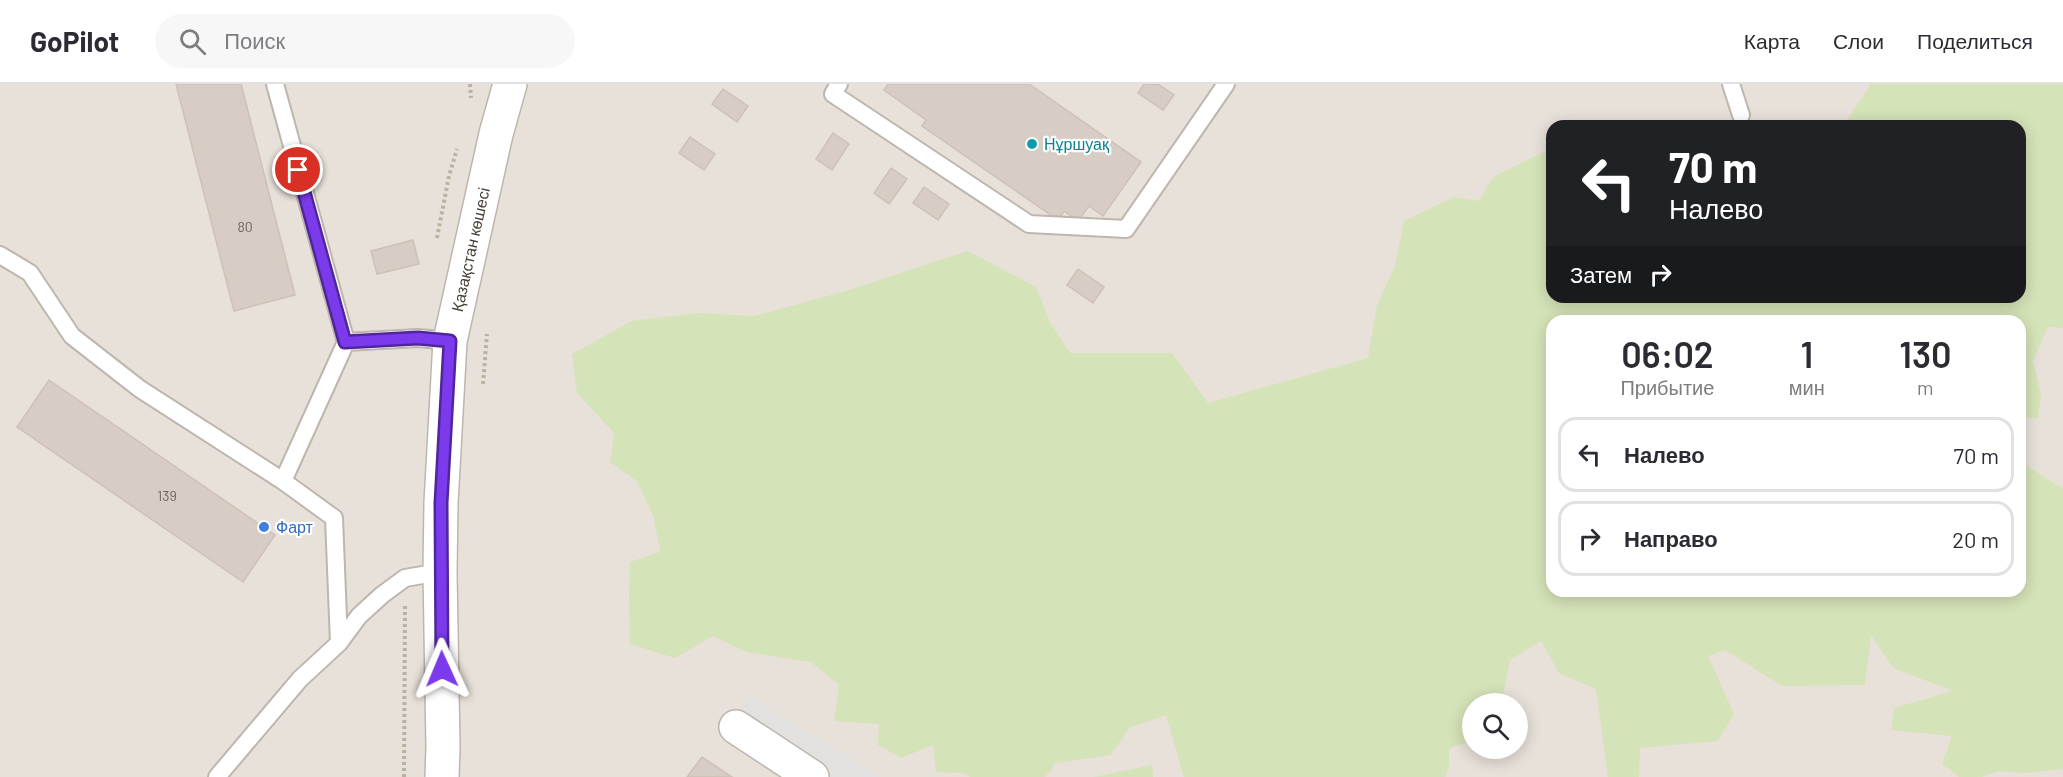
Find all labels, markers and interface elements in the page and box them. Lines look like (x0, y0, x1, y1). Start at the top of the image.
search box (155, 14, 575, 68)
text: GoPilot (30, 24, 119, 58)
icon: search (176, 25, 209, 58)
text: Поиск (224, 27, 285, 53)
text: Карта (1744, 28, 1800, 53)
text: Слои (1833, 28, 1884, 53)
text: Поделиться (1917, 28, 2033, 53)
place label: Нұршуақ (1044, 134, 1110, 153)
marker: Нұршуақ (1025, 137, 1039, 151)
text: 70 m (1669, 141, 1757, 191)
pin (272, 144, 323, 195)
icon: left (1570, 144, 1648, 222)
icon: arrive (281, 153, 314, 186)
street label: Қазақстан көшесі (447, 186, 493, 313)
text: Налево (1669, 192, 1763, 224)
house number: 80 (237, 218, 253, 235)
icon: right (1644, 258, 1677, 291)
text: Затем (1570, 261, 1632, 287)
text: 06:02 (1621, 332, 1714, 375)
text: 1 (1800, 332, 1813, 375)
text: 130 (1899, 332, 1952, 375)
text: Прибытие (1620, 375, 1714, 399)
text: мин (1789, 375, 1825, 399)
text: m (1917, 375, 1934, 399)
icon: left (1573, 438, 1606, 471)
text: Налево (1624, 441, 1705, 467)
text: 70 m (1954, 442, 1999, 468)
house number: 139 (157, 487, 177, 504)
place label: Фарт (276, 517, 314, 536)
marker: Фарт (257, 520, 271, 534)
icon: right (1573, 522, 1606, 555)
text: Направо (1624, 525, 1718, 551)
text: 20 m (1952, 526, 1999, 552)
position arrow (410, 637, 474, 701)
map controls (1462, 693, 1528, 759)
button: search (1462, 693, 1528, 759)

